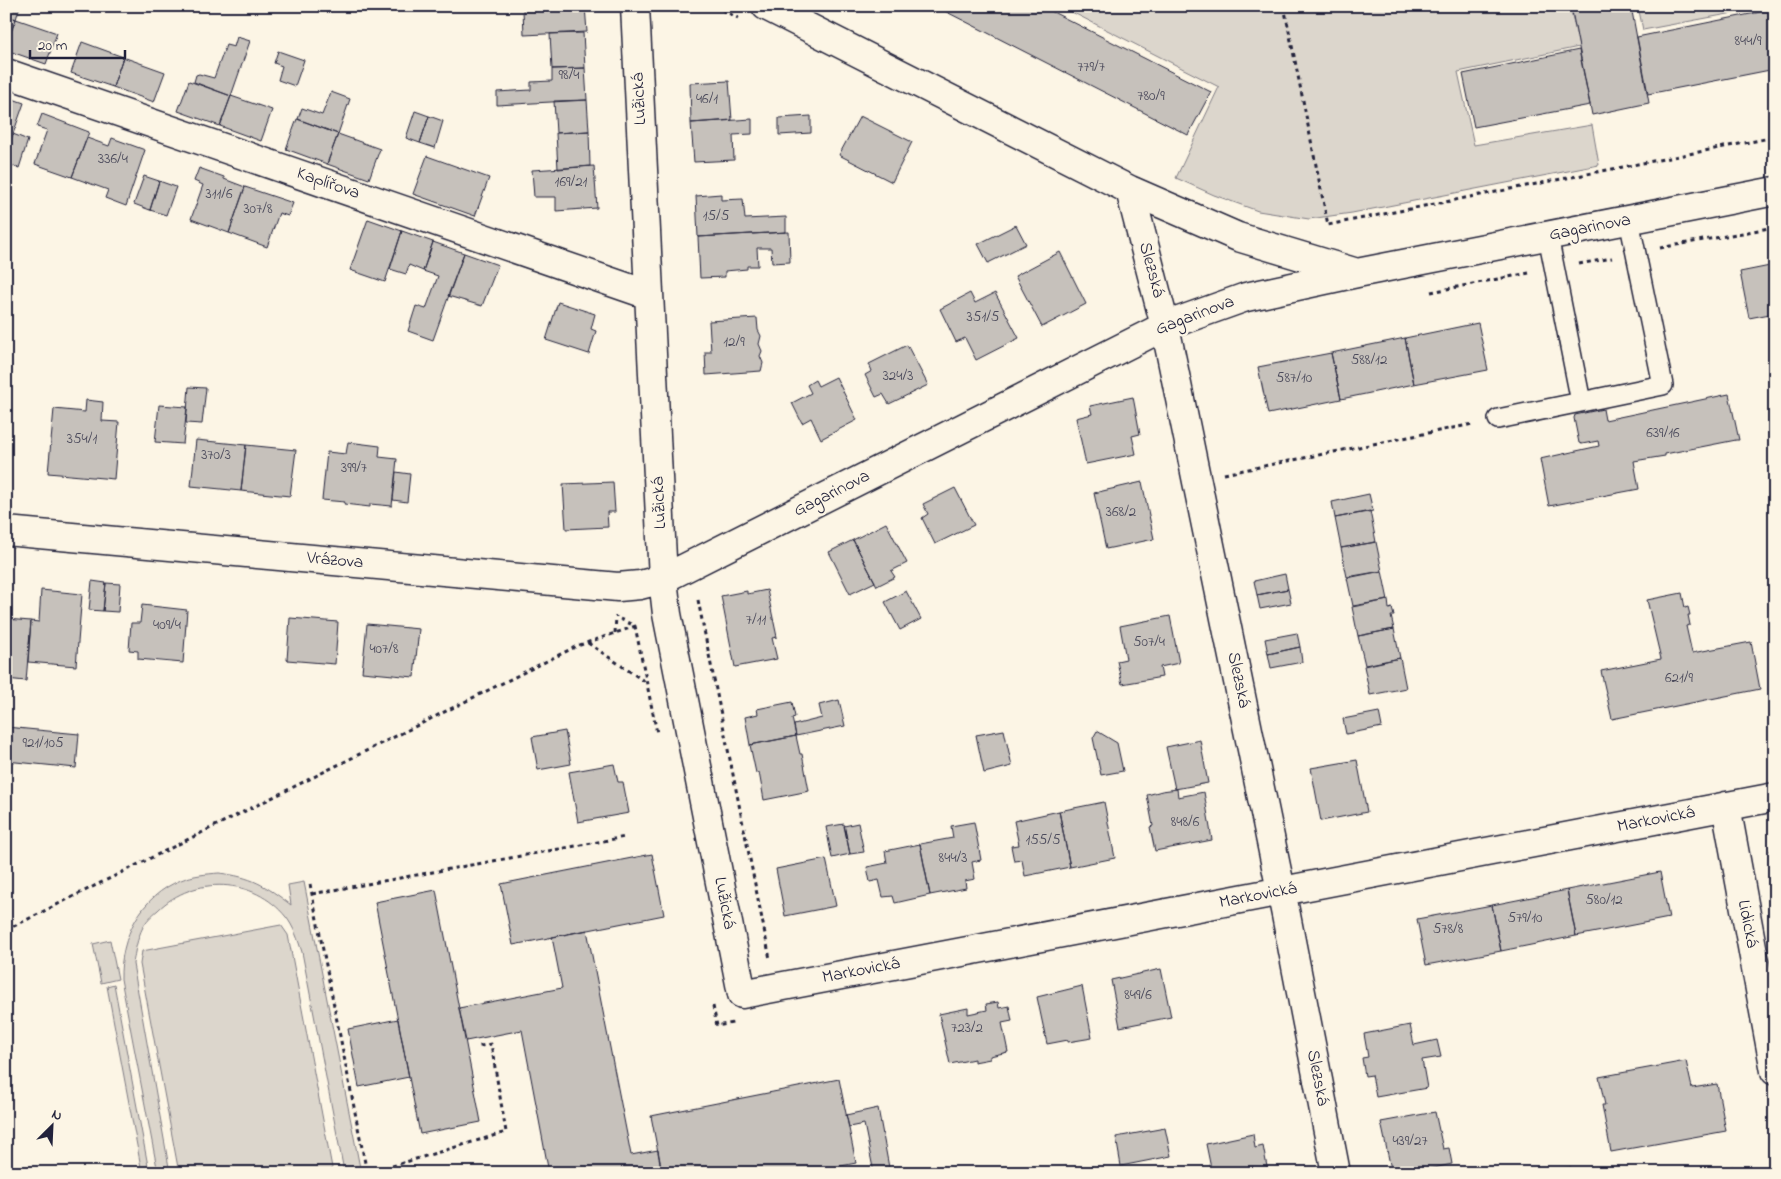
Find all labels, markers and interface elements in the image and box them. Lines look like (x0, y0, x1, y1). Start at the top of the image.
scale bar (30, 28, 125, 60)
house number: 844/9 (1734, 30, 1762, 52)
text: 20 m (38, 35, 68, 57)
house number: 779/7 (1077, 56, 1105, 78)
house number: 98/4 (559, 64, 579, 86)
street label: Lužická (626, 72, 654, 126)
house number: 780/9 (1137, 85, 1165, 107)
house number: 46/1 (696, 88, 718, 110)
house number: 336/4 (98, 148, 128, 170)
street label: Kaplířova (293, 161, 363, 207)
house number: 169/21 (555, 171, 588, 193)
house number: 311/6 (206, 183, 233, 205)
house number: 307/8 (243, 198, 273, 220)
house number: 15/5 (703, 205, 730, 227)
street label: Gagarinova (1547, 207, 1633, 250)
street label: Slezská (1131, 239, 1171, 301)
street label: Gagarinova (1152, 289, 1239, 344)
house number: 351/5 (967, 306, 1000, 328)
house number: 12/9 (723, 331, 745, 353)
house number: 588/12 (1351, 349, 1388, 371)
house number: 324/3 (883, 365, 913, 387)
house number: 587/10 (1276, 367, 1313, 389)
house number: 639/16 (1646, 422, 1680, 444)
house number: 354/1 (67, 428, 97, 450)
house number: 370/3 (201, 444, 231, 466)
house number: 399/7 (341, 457, 367, 479)
street label: Gagarinova (789, 464, 875, 525)
street label: Lužická (646, 476, 674, 530)
house number: 368/2 (1106, 501, 1137, 523)
street label: Vrázova (305, 545, 364, 576)
house number: 7/11 (746, 609, 766, 631)
house number: 409/4 (153, 614, 181, 636)
house number: 507/4 (1133, 631, 1165, 653)
house number: 407/8 (369, 638, 399, 660)
street label: Slezská (1219, 650, 1257, 710)
house number: 621/9 (1665, 667, 1693, 689)
house number: 921/105 (22, 732, 64, 754)
street label: Markovická (1615, 800, 1697, 840)
house number: 848/6 (1171, 811, 1200, 833)
house number: 155/5 (1025, 829, 1061, 851)
house number: 844/3 (939, 847, 967, 869)
street label: Lužická (706, 875, 742, 931)
street label: Markovická (1217, 876, 1299, 916)
house number: 580/12 (1585, 889, 1623, 911)
street label: Lidická (1730, 898, 1764, 950)
house number: 579/10 (1507, 907, 1543, 929)
house number: 578/8 (1433, 918, 1464, 940)
street label: Markovická (820, 951, 902, 991)
house number: 849/6 (1124, 984, 1152, 1006)
house number: 723/2 (951, 1017, 984, 1039)
street label: Slezská (1299, 1048, 1335, 1108)
north arrow (28, 1102, 78, 1152)
text: N (48, 1104, 65, 1127)
house number: 439/27 (1392, 1130, 1428, 1152)

